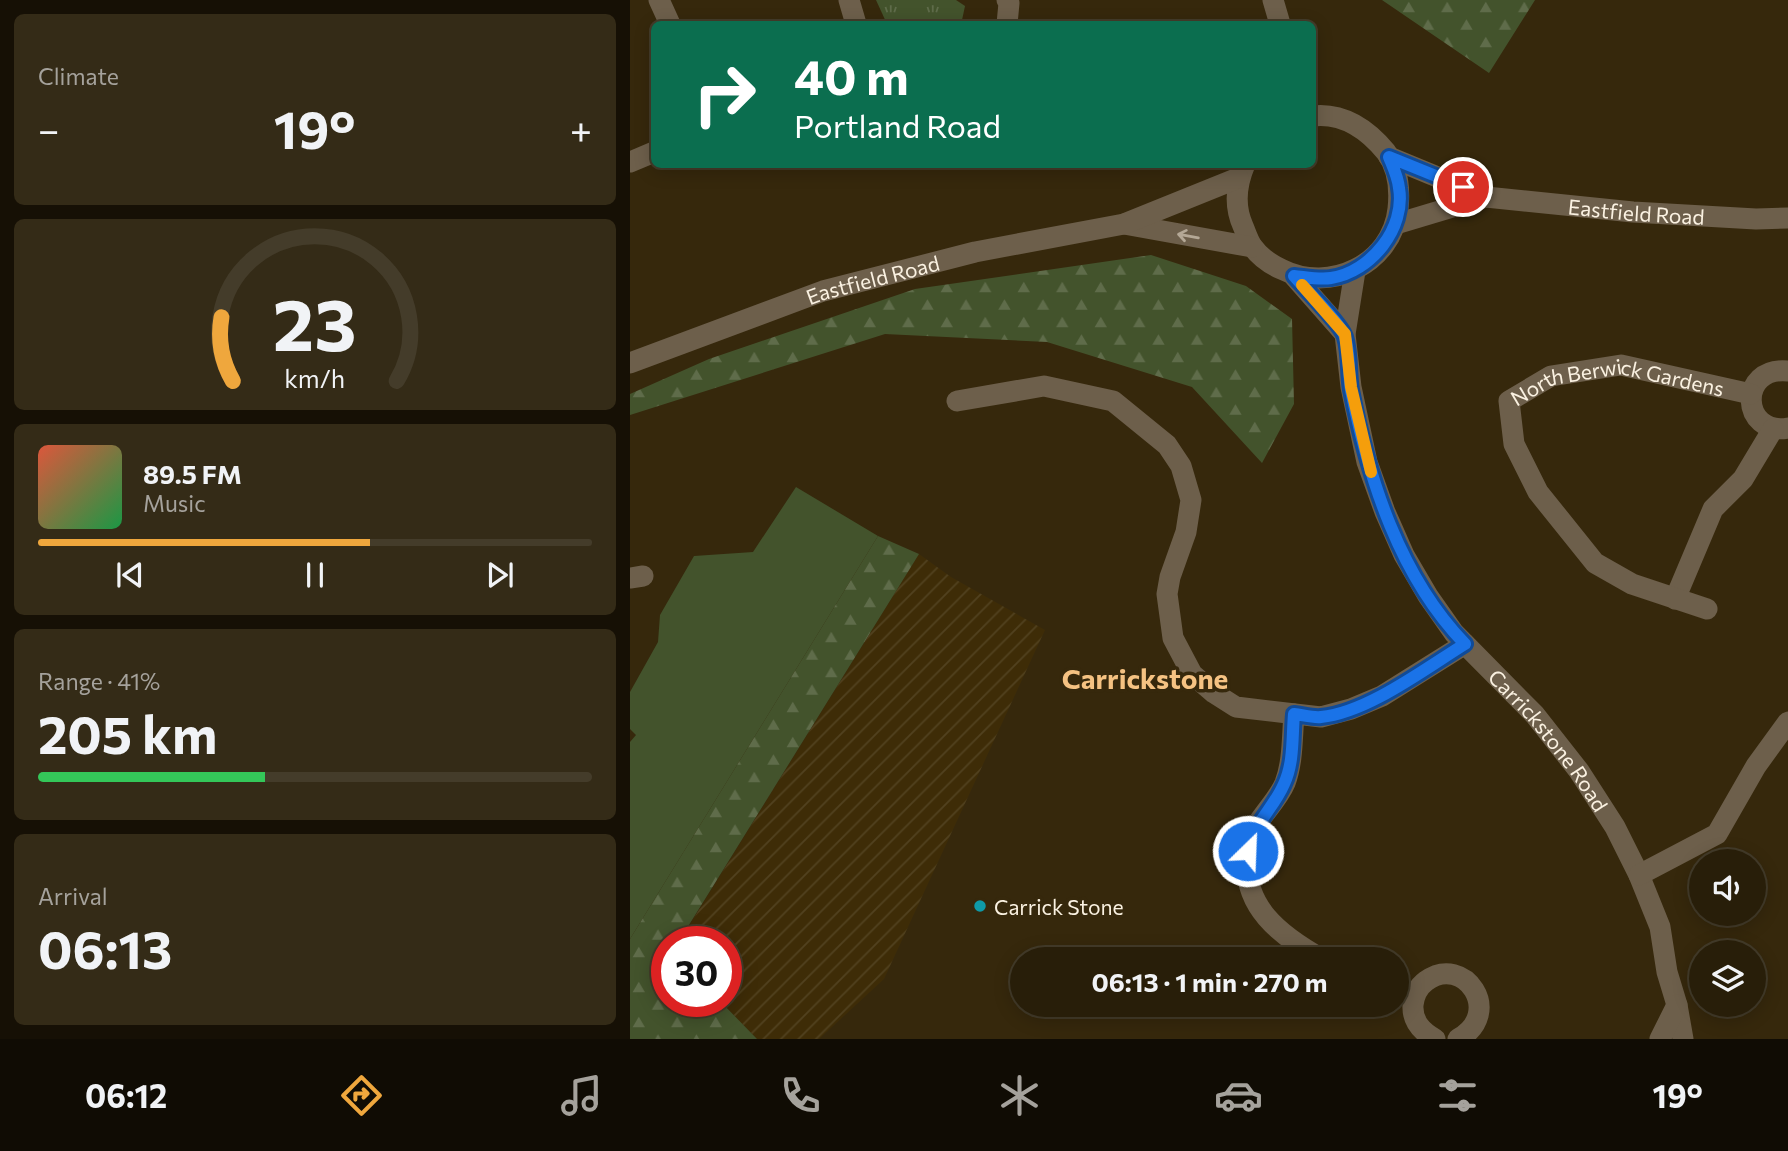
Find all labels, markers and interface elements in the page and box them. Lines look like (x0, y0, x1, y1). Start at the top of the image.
text: 40 m (794, 45, 909, 105)
icon: right (679, 49, 770, 140)
text: Climate (38, 62, 119, 90)
text: 19° (274, 96, 355, 160)
text: − (38, 105, 60, 152)
text: + (570, 105, 592, 152)
text: Portland Road (794, 105, 1001, 145)
pin (1433, 157, 1493, 217)
icon: arrive (1444, 168, 1482, 206)
street label: Eastfield Road (1567, 193, 1705, 229)
one-way arrow (1177, 228, 1200, 242)
street label: Eastfield Road (802, 249, 942, 309)
text: 23 (273, 277, 357, 366)
street label: North Berwick Gardens (1506, 353, 1727, 410)
text: km/h (285, 362, 345, 392)
text: 89.5 FM (143, 458, 242, 489)
text: Music (143, 489, 206, 517)
icon: previous (111, 556, 149, 594)
icon: pause (296, 556, 334, 594)
icon: next (481, 556, 519, 594)
district label: Carrickstone (1062, 661, 1228, 695)
street label: Carrickstone Road (1484, 664, 1614, 816)
text: Range · 41% (38, 667, 160, 695)
text: 205 km (38, 701, 217, 765)
position arrow (1211, 814, 1285, 888)
map controls (1689, 849, 1766, 1017)
button: sound (1689, 849, 1766, 926)
text: Arrival (38, 882, 108, 910)
place label: Carrick Stone (994, 894, 1124, 919)
marker: Carrick Stone (972, 898, 988, 914)
text: 06:13 (38, 916, 172, 980)
speed limit sign: 30 (651, 926, 742, 1017)
button: layers (1689, 940, 1766, 1017)
text: 06:13 · 1 min · 270 m (1091, 966, 1328, 997)
icon: directions (337, 1071, 386, 1120)
icon: music (557, 1071, 606, 1120)
icon: phone (776, 1071, 825, 1120)
icon: climate (995, 1071, 1044, 1120)
icon: car (1214, 1071, 1263, 1120)
icon: filters (1433, 1071, 1482, 1120)
text: 06:12 (85, 1075, 167, 1115)
text: 19° (1653, 1075, 1703, 1115)

